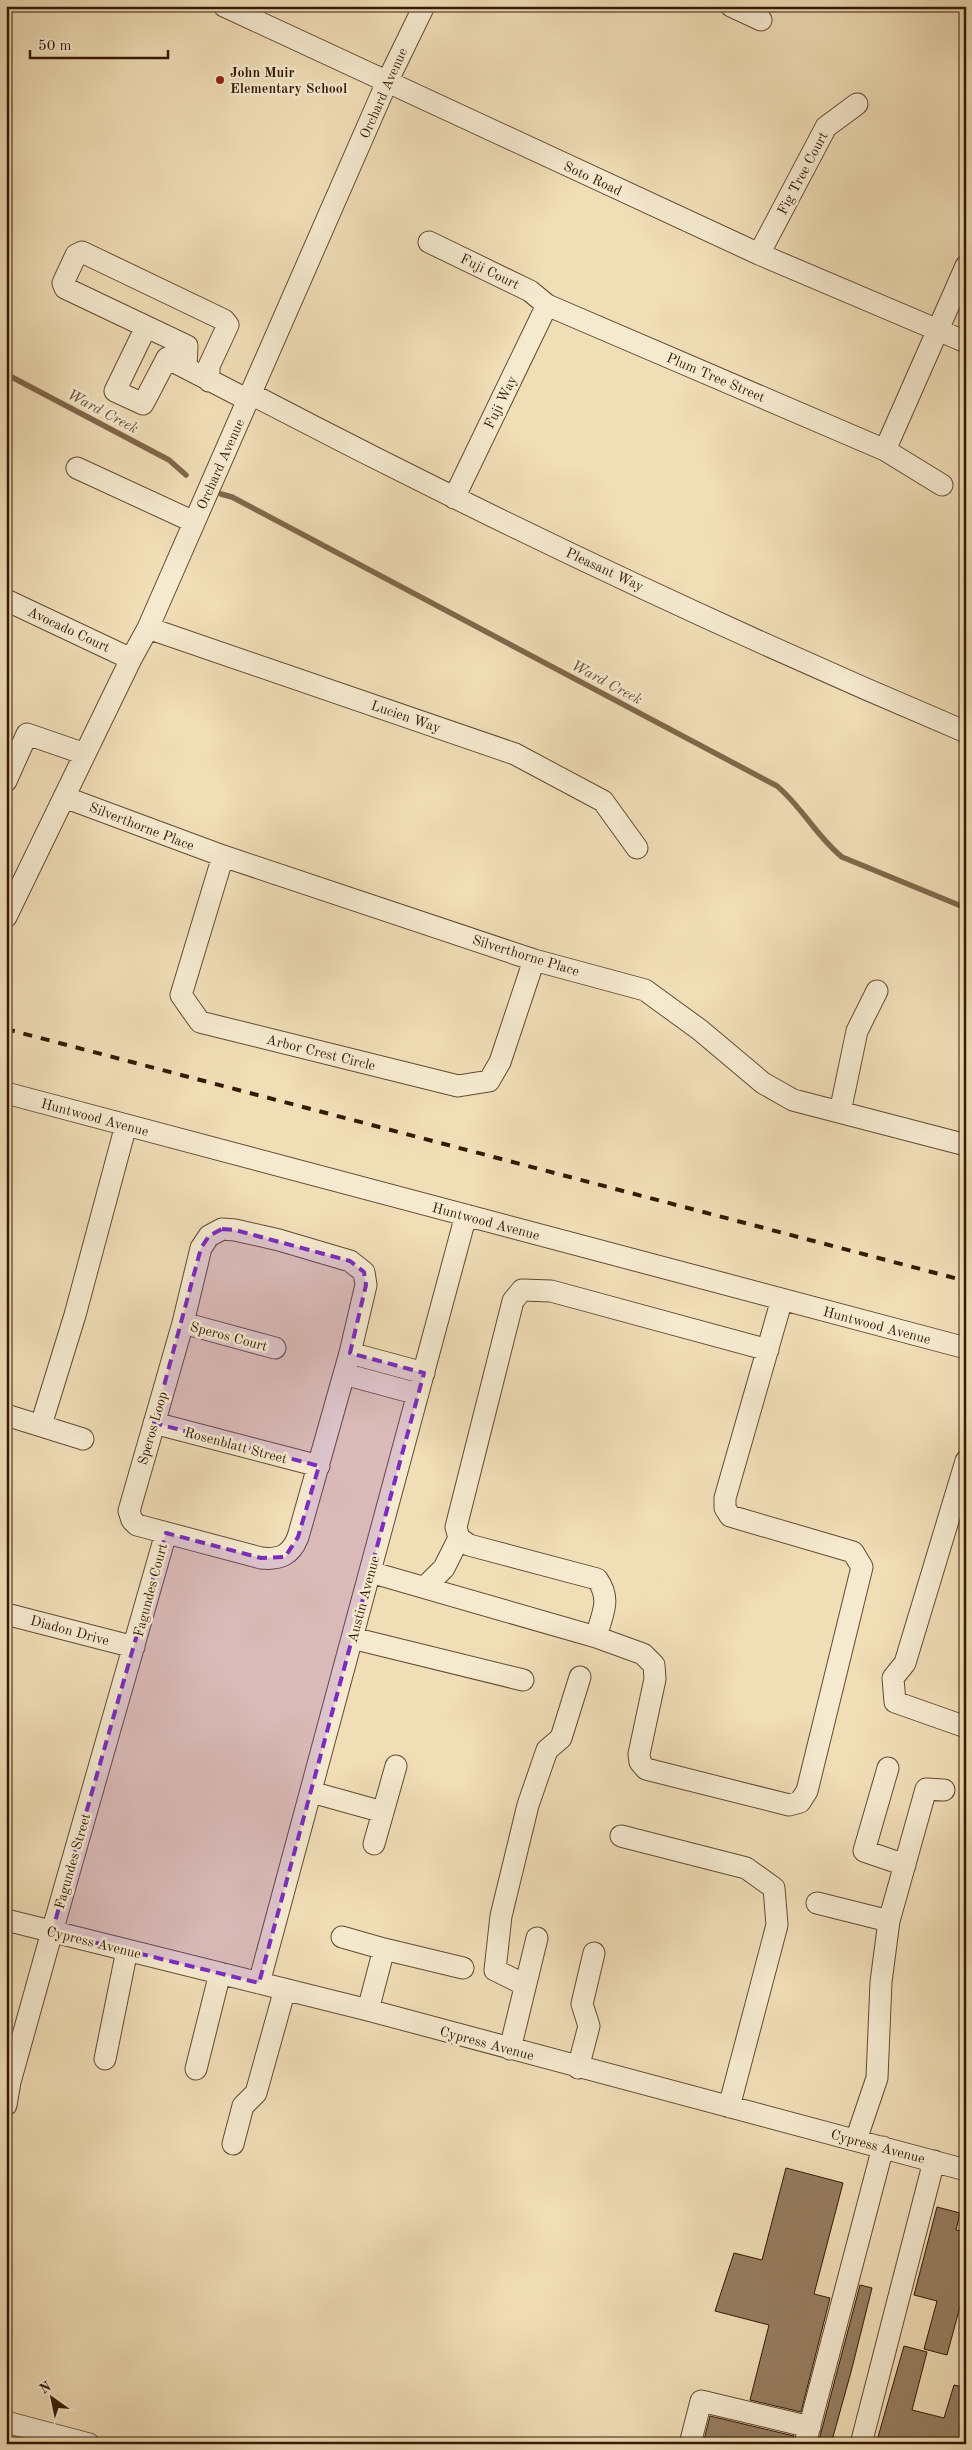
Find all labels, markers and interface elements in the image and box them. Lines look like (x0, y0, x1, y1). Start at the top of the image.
scale bar (30, 28, 168, 60)
text: 50 m (38, 39, 72, 54)
street label: Orchard Avenue (358, 46, 410, 141)
place label: John Muir Elementary School (230, 66, 347, 96)
marker: John Muir Elementary School (214, 74, 226, 86)
street label: Fig Tree Court (775, 130, 831, 217)
street label: Soto Road (561, 159, 624, 198)
street label: Fuji Court (458, 252, 521, 292)
street label: Plum Tree Street (664, 351, 767, 405)
street label: Fuji Way (482, 373, 520, 431)
water label: Ward Creek (64, 387, 140, 437)
street label: Orchard Avenue (195, 417, 247, 512)
street label: Pleasant Way (564, 546, 646, 594)
street label: Avocado Court (25, 605, 112, 655)
water label: Ward Creek (568, 658, 644, 708)
street label: Lucien Way (369, 699, 443, 736)
street label: Silverthorne Place (87, 800, 196, 853)
street label: Silverthorne Place (471, 933, 581, 979)
street label: Arbor Crest Circle (265, 1033, 377, 1073)
street label: Huntwood Avenue (39, 1097, 150, 1139)
street label: Huntwood Avenue (430, 1201, 541, 1243)
street label: Huntwood Avenue (821, 1305, 932, 1347)
street label: Speros Court (189, 1320, 269, 1354)
street label: Speros Loop (136, 1390, 170, 1467)
street label: Rosenblatt Street (183, 1426, 289, 1466)
street label: Fagundes Court (132, 1542, 170, 1639)
street label: Austin Avenue (346, 1555, 382, 1644)
street label: Diadon Drive (29, 1614, 111, 1648)
street label: Fagundes Street (53, 1812, 93, 1911)
street label: Cypress Avenue (45, 1924, 142, 1961)
street label: Cypress Avenue (438, 2025, 535, 2063)
street label: Cypress Avenue (829, 2128, 926, 2166)
north arrow (28, 2372, 78, 2422)
text: N (37, 2379, 54, 2397)

